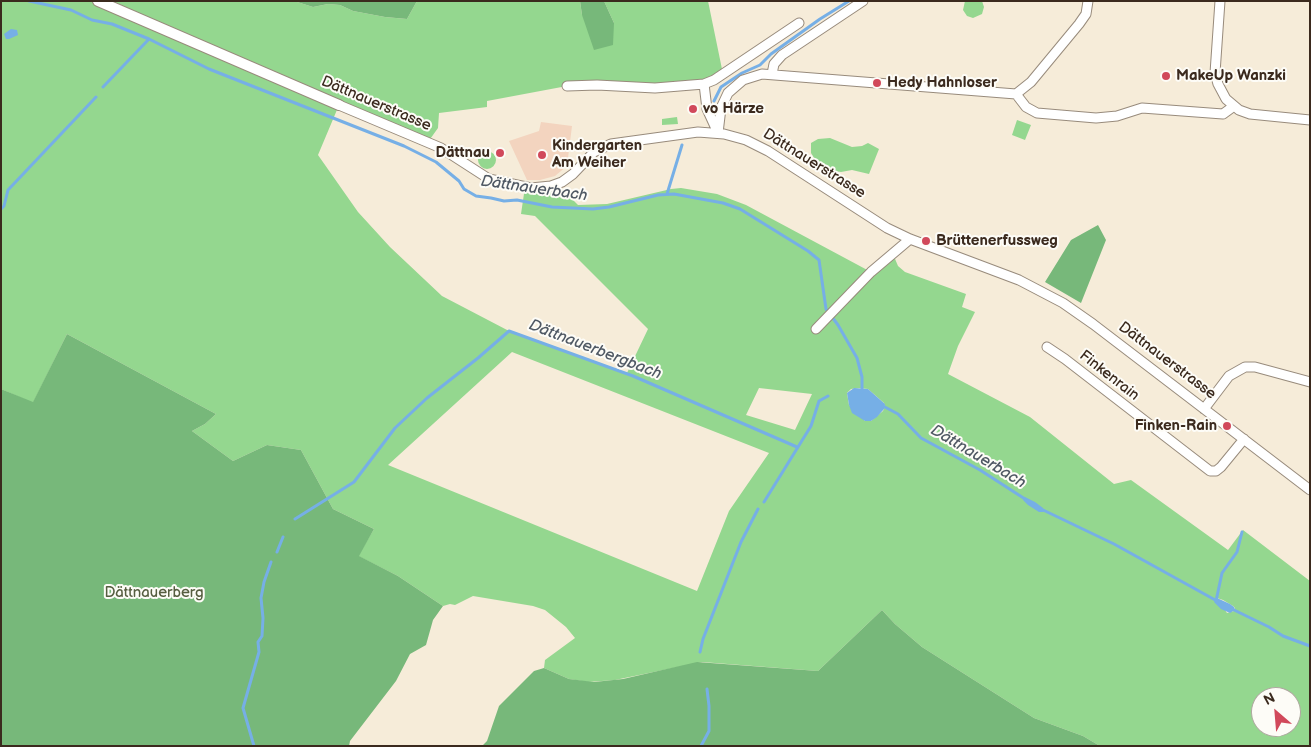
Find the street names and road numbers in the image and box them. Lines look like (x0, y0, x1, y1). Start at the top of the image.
street label: Dättnauerstrasse (318, 73, 434, 135)
street label: Dättnauerstrasse (759, 125, 869, 203)
street label: Dättnauerstrasse (1115, 318, 1219, 404)
street label: Finkenrain (1076, 347, 1142, 405)

